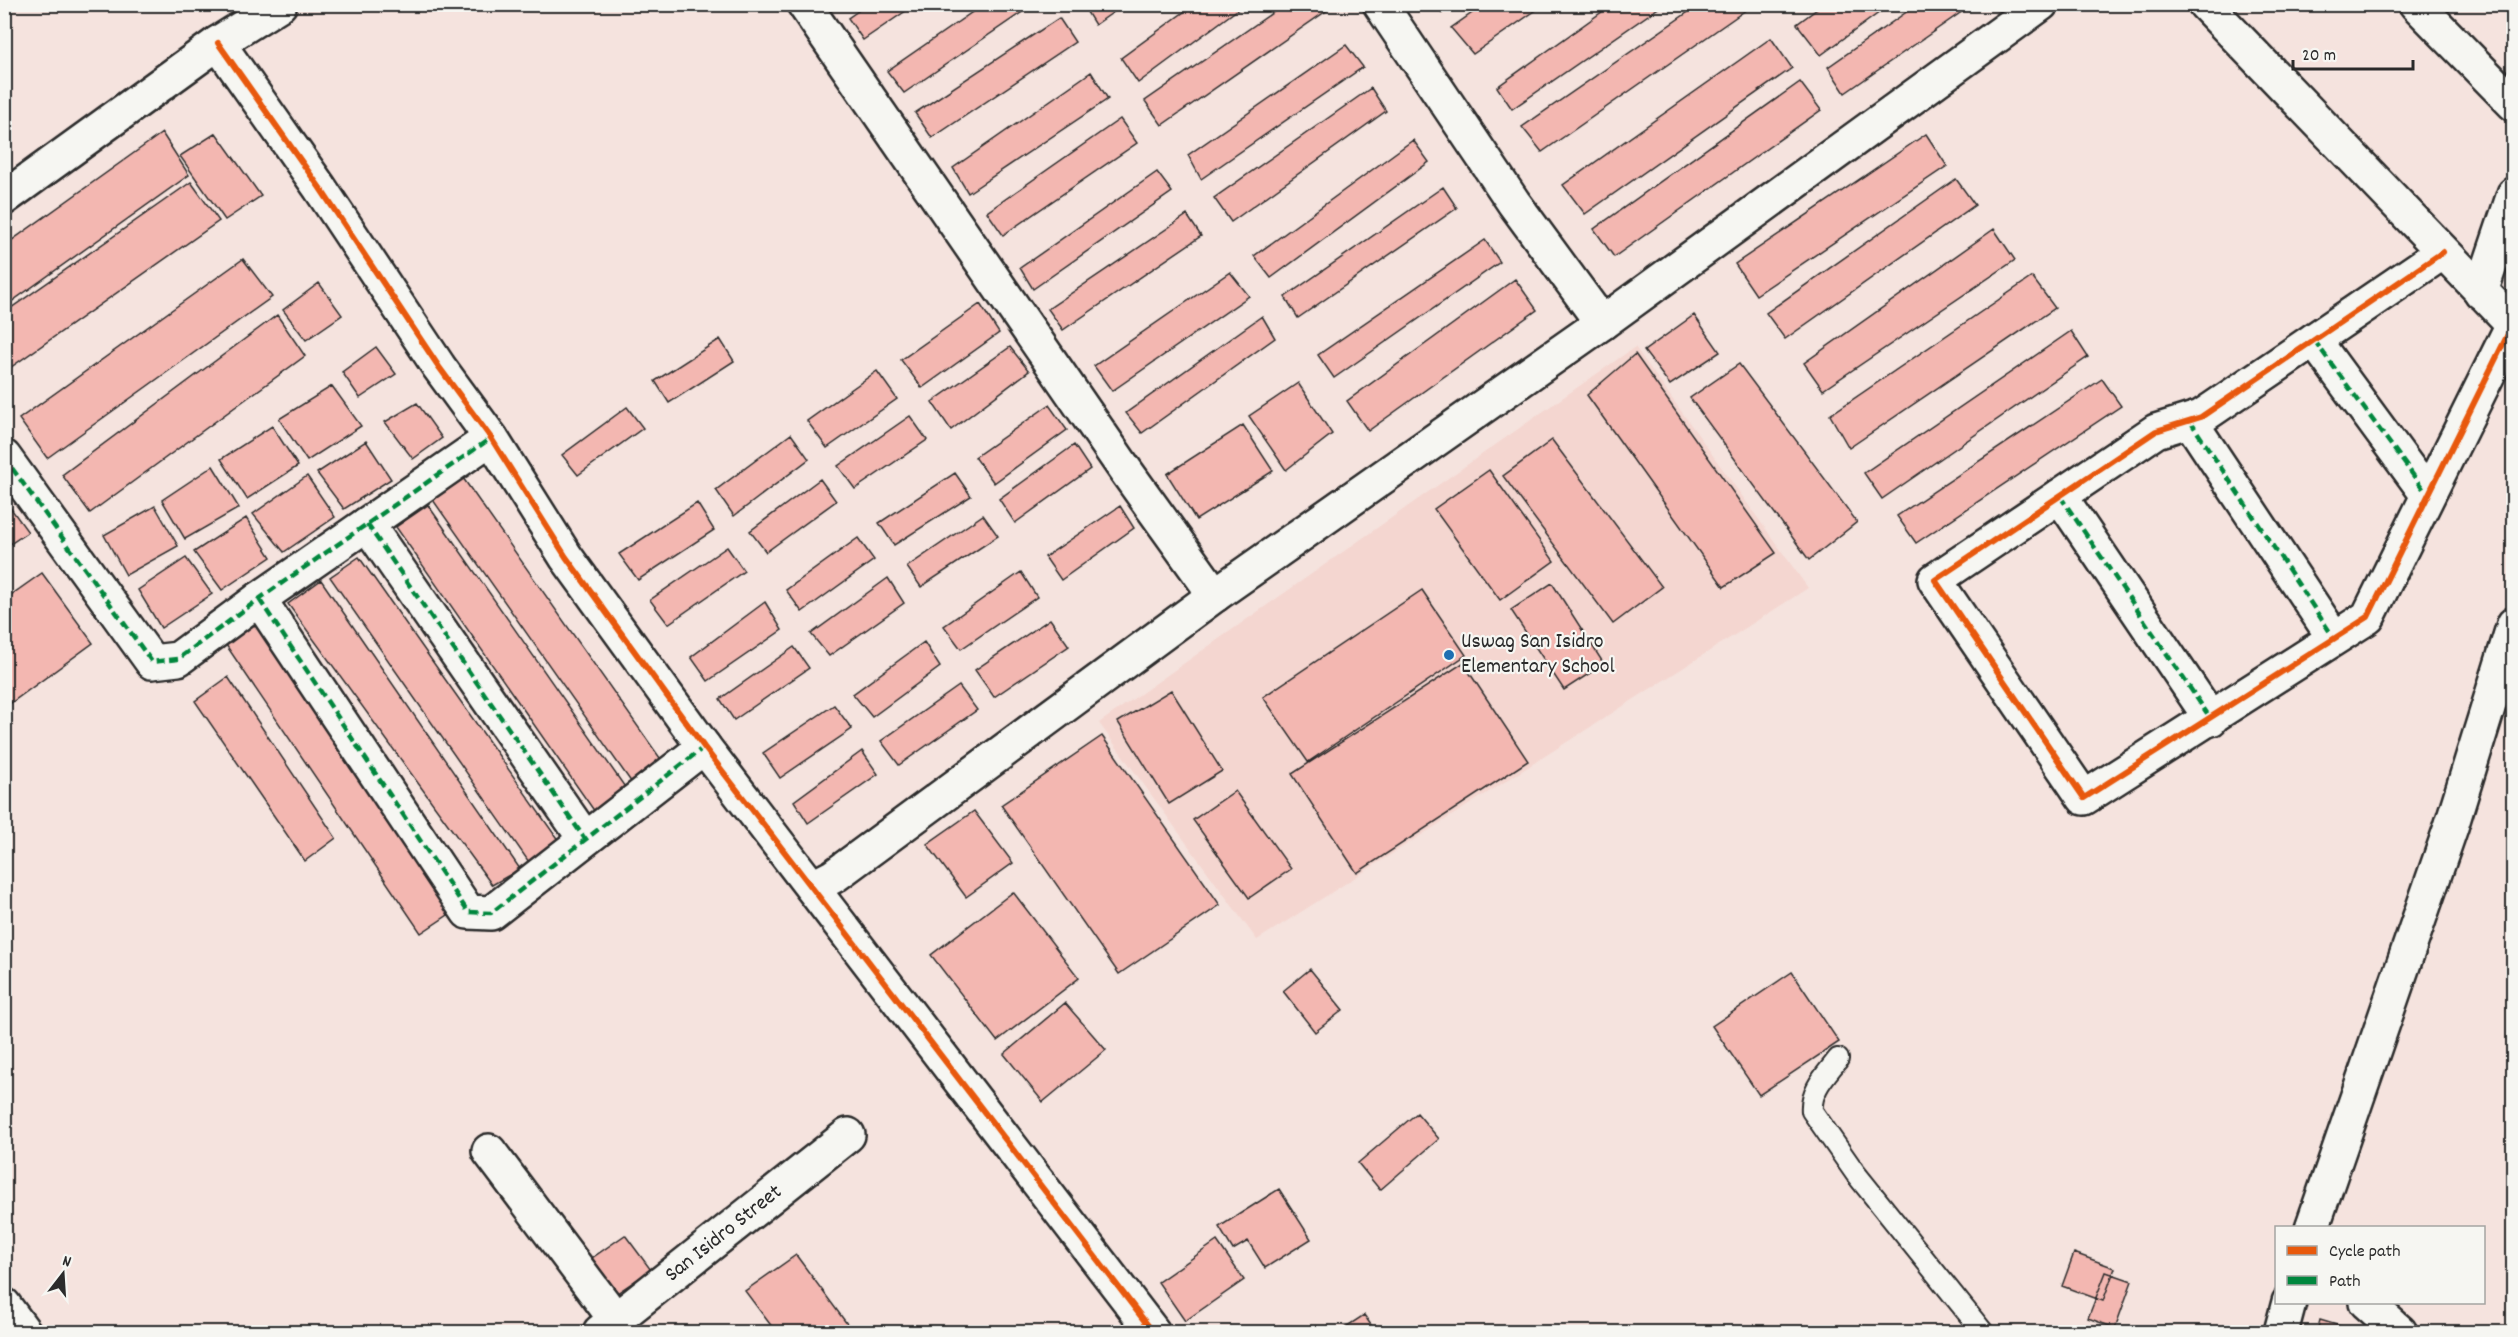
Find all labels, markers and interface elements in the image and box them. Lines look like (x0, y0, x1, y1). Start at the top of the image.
scale bar (2293, 33, 2413, 71)
text: 20 m (2302, 44, 2336, 69)
place label: Uswag San Isidro Elementary School (1461, 627, 1615, 683)
marker: Uswag San Isidro Elementary School (1442, 648, 1456, 662)
street label: San Isidro Street (658, 1177, 789, 1290)
legend (2275, 1226, 2485, 1304)
text: Cycle path (2329, 1240, 2400, 1265)
north arrow (33, 1244, 93, 1304)
text: N (60, 1250, 74, 1274)
text: Path (2329, 1270, 2361, 1295)

